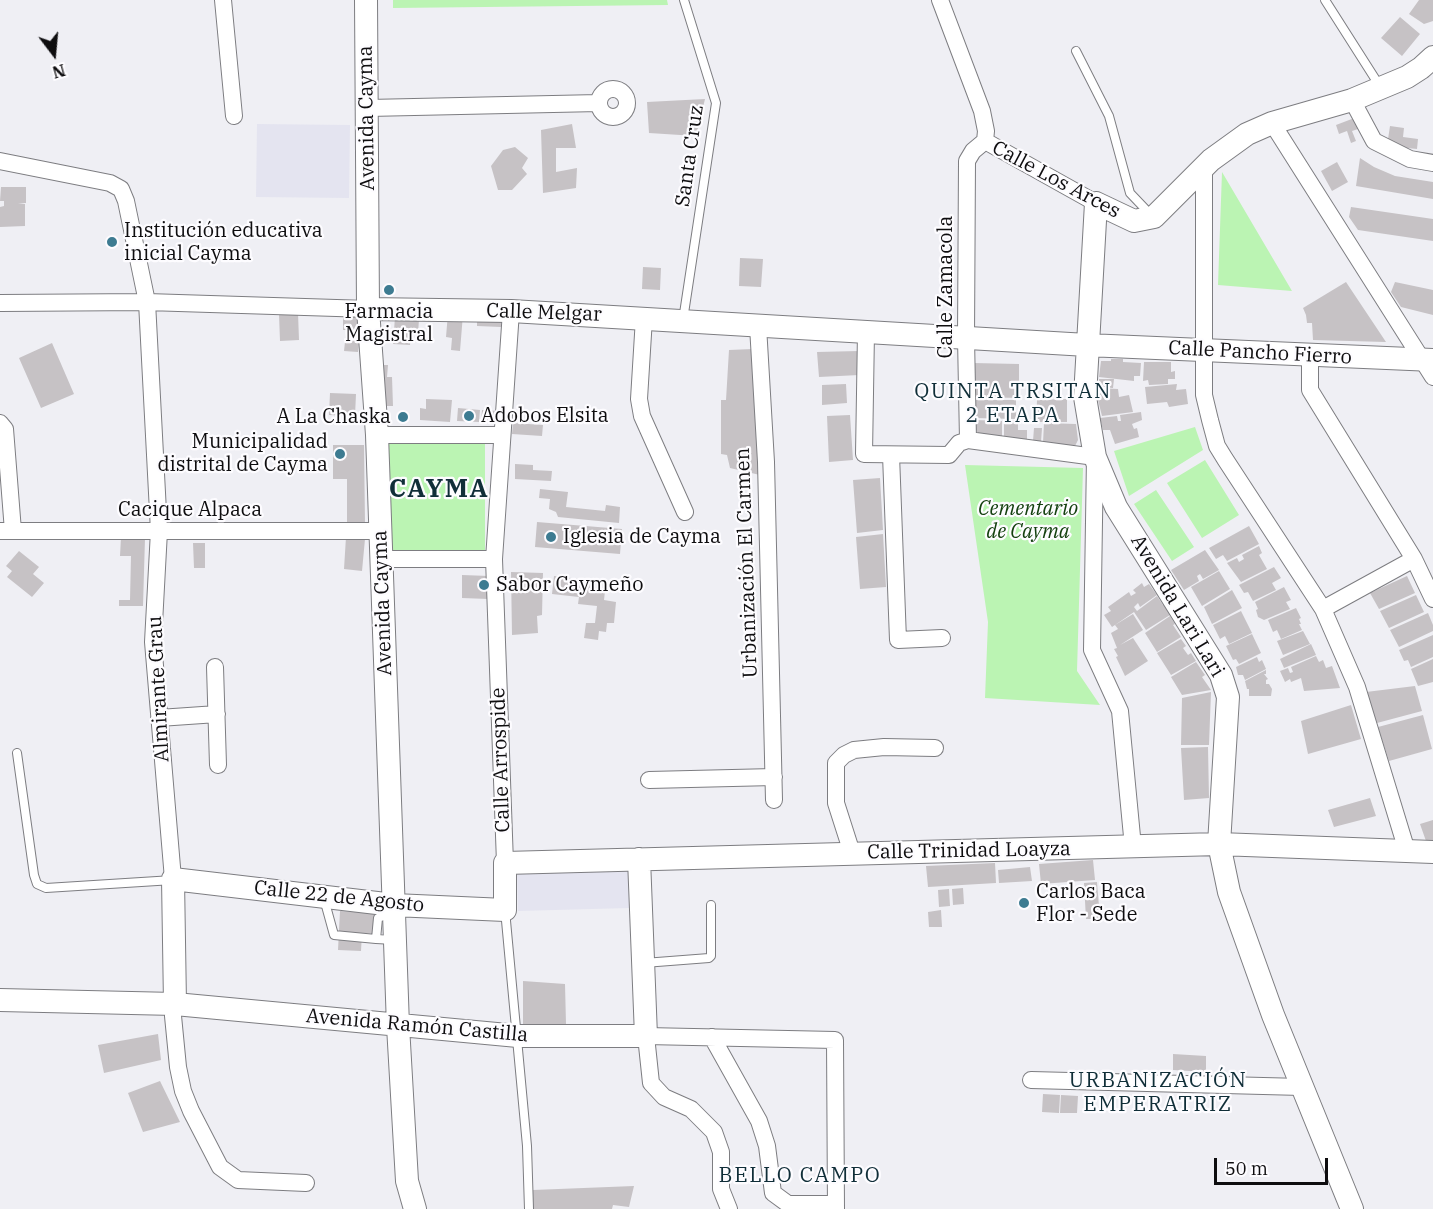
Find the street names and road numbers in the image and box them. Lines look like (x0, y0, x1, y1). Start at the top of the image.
street label: Avenida Cayma (354, 45, 380, 191)
street label: Santa Cruz (671, 104, 709, 208)
street label: Calle Los Arces (988, 136, 1124, 224)
street label: Calle Zamacola (934, 215, 958, 359)
street label: Calle Melgar (486, 299, 602, 327)
street label: Calle Pancho Fierro (1168, 336, 1352, 370)
street label: Urbanización El Carmen (731, 447, 763, 679)
street label: Cacique Alpaca (118, 498, 262, 522)
street label: Avenida Cayma (368, 530, 398, 676)
street label: Avenida Lari Lari (1125, 530, 1229, 682)
street label: Almirante Grau (143, 615, 175, 763)
street label: Calle Arrospide (486, 687, 516, 833)
street label: Calle Trinidad Loayza (867, 837, 1071, 865)
street label: Calle 22 de Agosto (253, 876, 425, 918)
street label: Avenida Ramón Castilla (305, 1004, 529, 1048)

